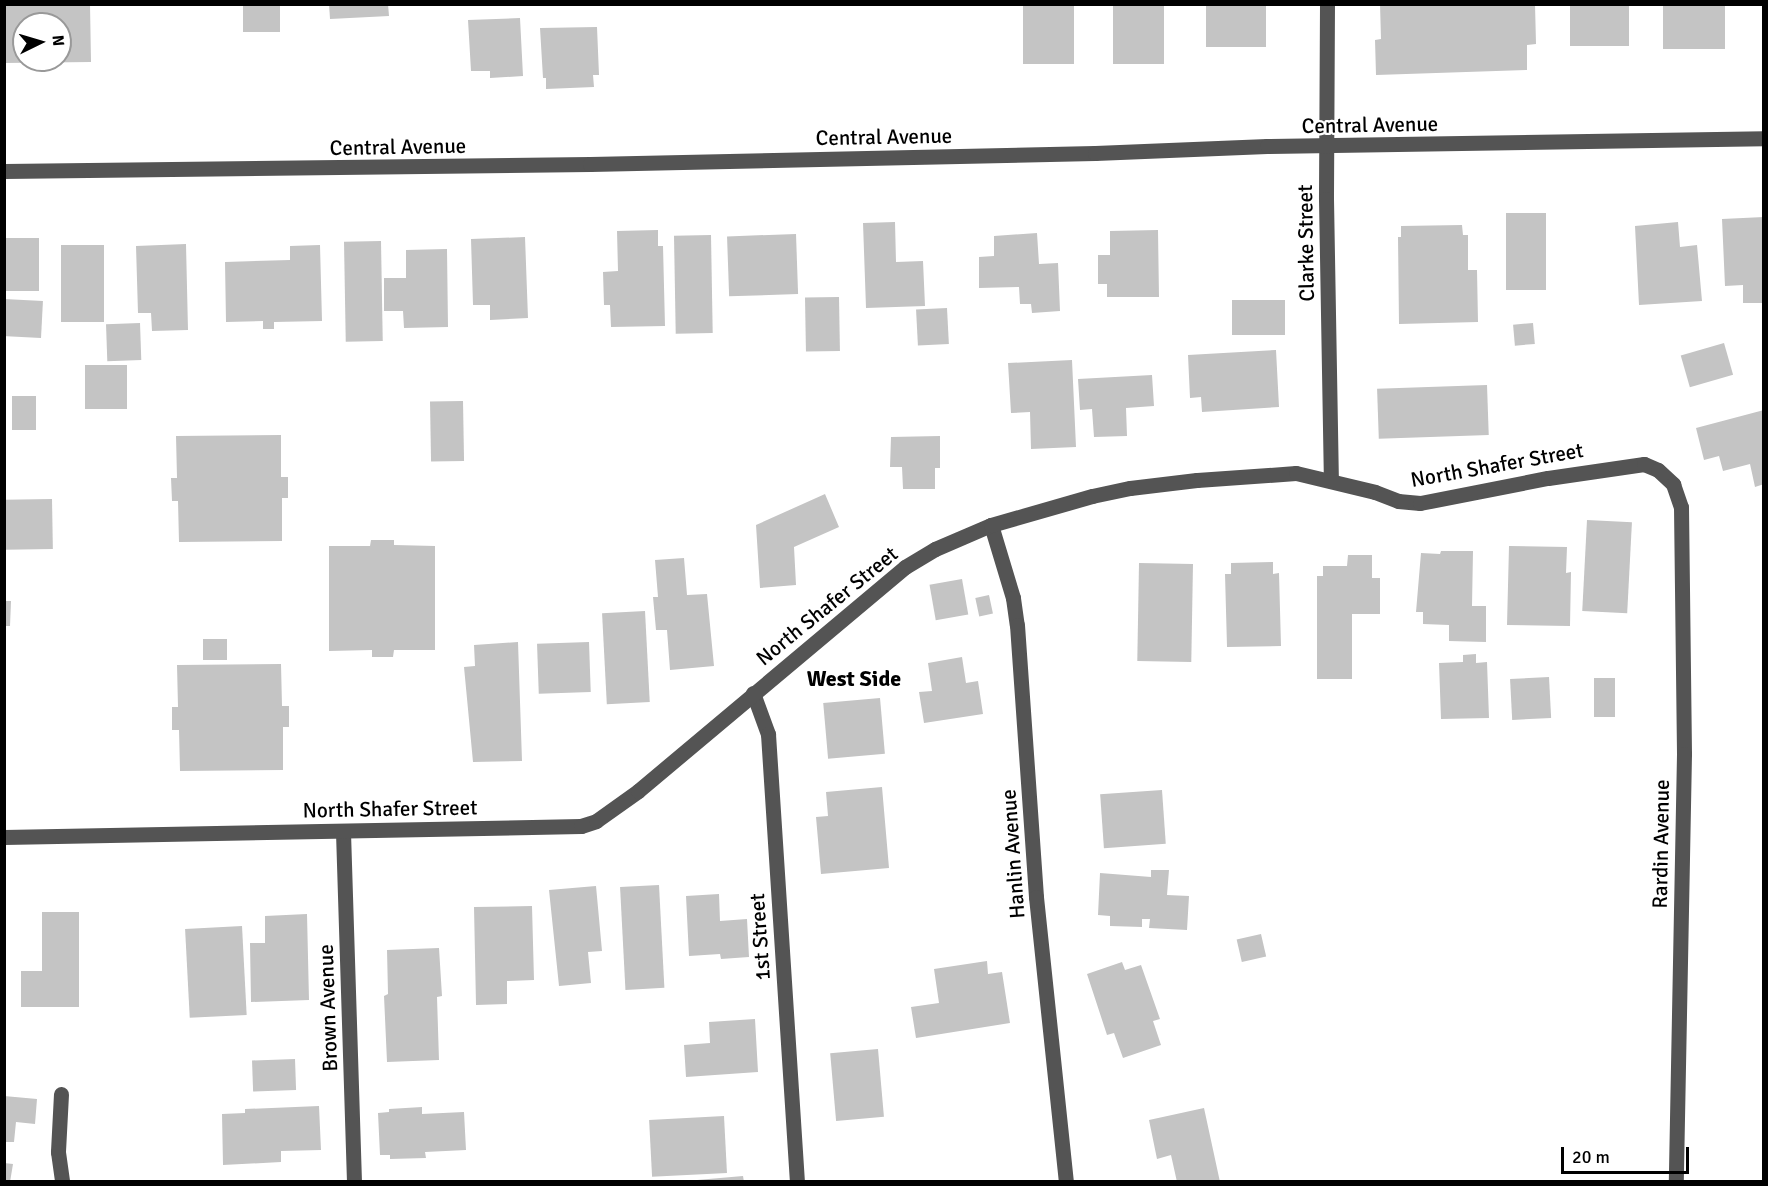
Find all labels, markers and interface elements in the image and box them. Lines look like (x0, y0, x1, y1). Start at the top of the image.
north arrow (12, 12, 72, 72)
text: N (47, 34, 68, 47)
street label: Central Avenue (1302, 111, 1438, 139)
street label: Central Avenue (816, 123, 952, 151)
street label: Central Avenue (330, 133, 466, 161)
street label: Clarke Street (1292, 184, 1320, 302)
street label: North Shafer Street (1409, 437, 1585, 493)
street label: North Shafer Street (751, 541, 903, 671)
district label: West Side (807, 666, 901, 692)
street label: Rardin Avenue (1647, 779, 1675, 909)
street label: Hanlin Avenue (996, 788, 1030, 920)
street label: North Shafer Street (302, 795, 478, 823)
street label: 1st Street (744, 893, 776, 981)
street label: Brown Avenue (313, 944, 343, 1072)
scale bar (1564, 1135, 1692, 1173)
text: 20 m (1572, 1146, 1610, 1168)

